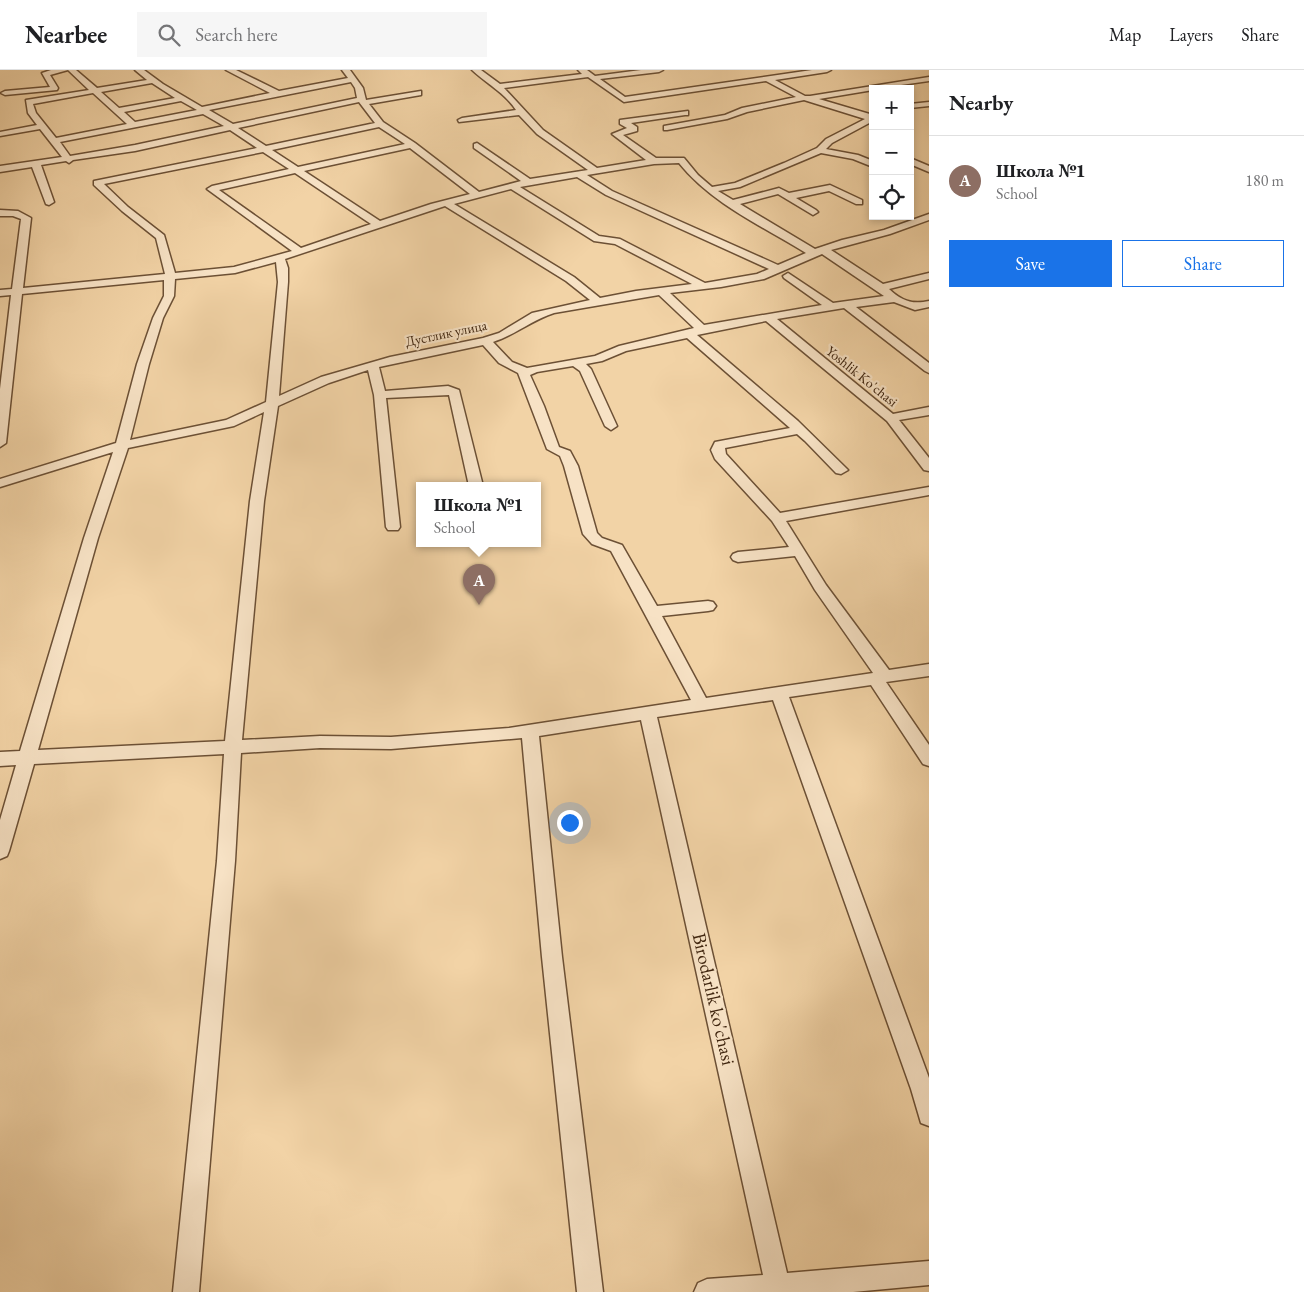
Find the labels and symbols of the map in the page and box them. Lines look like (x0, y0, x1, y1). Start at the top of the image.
street label: Дустлик улица (404, 315, 489, 350)
street label: Yoshlik Ko'chasi (822, 342, 902, 411)
pin: A (463, 564, 495, 605)
your location (557, 810, 583, 836)
street label: Birodarlik ko'chasi (687, 930, 741, 1068)

